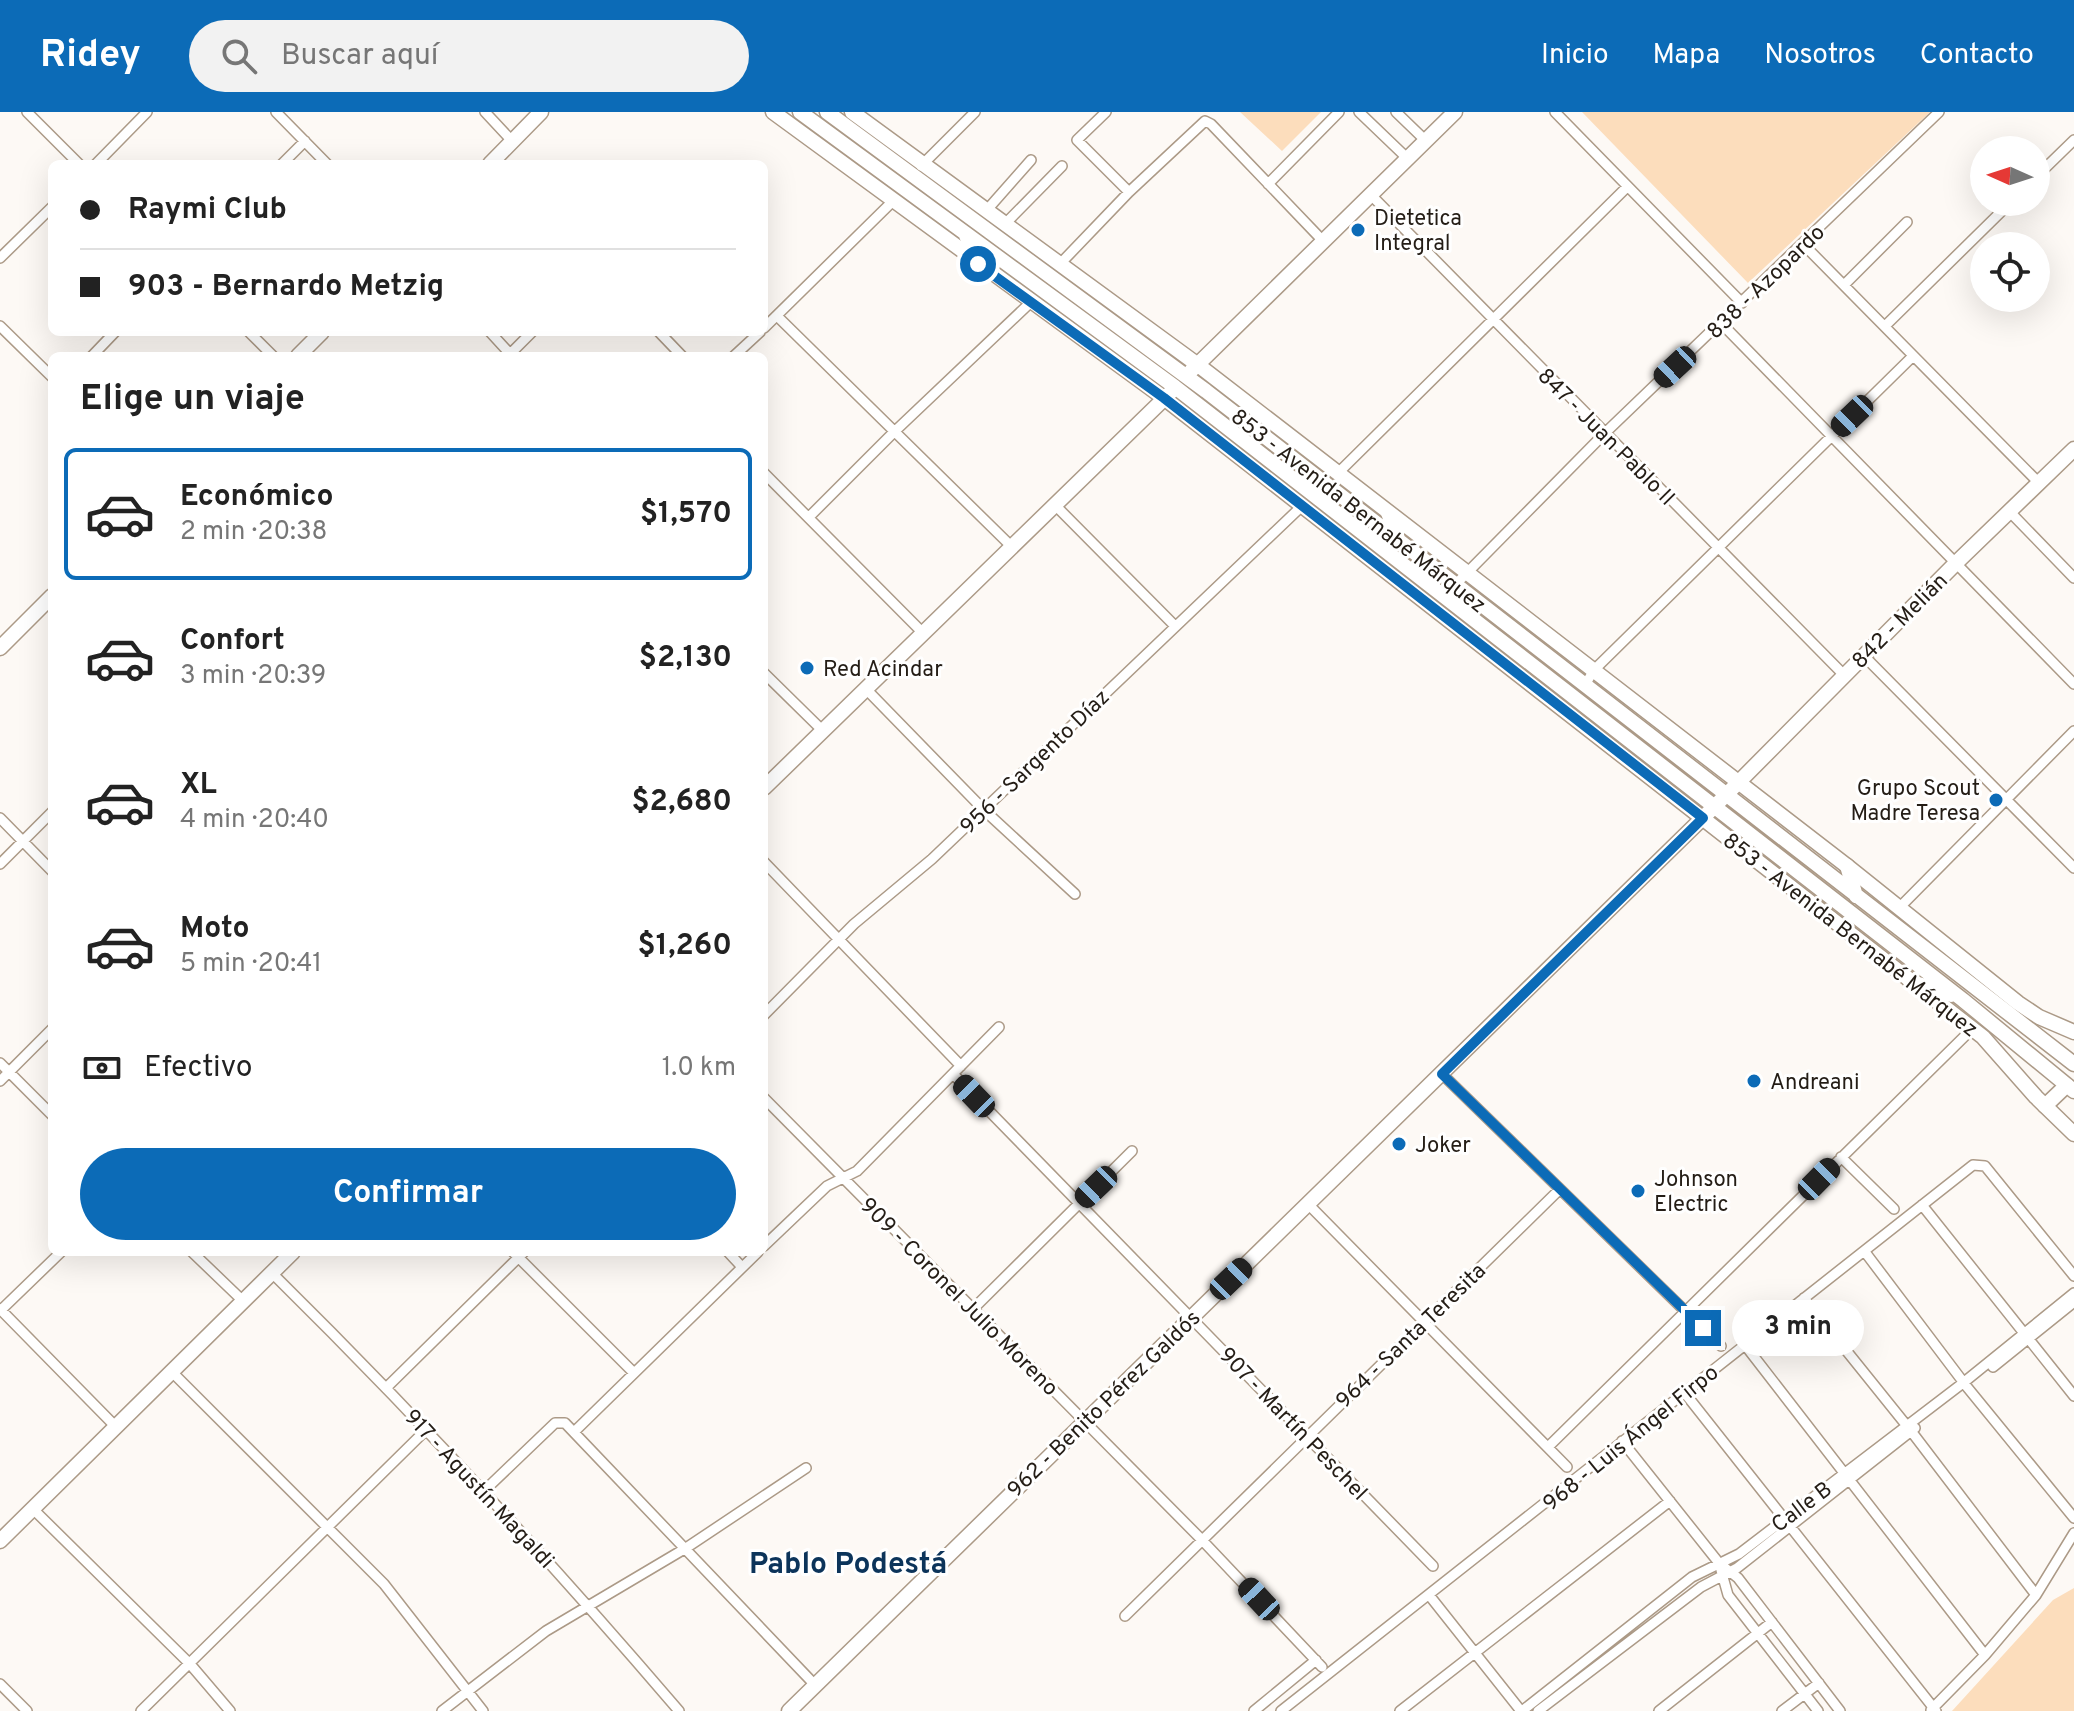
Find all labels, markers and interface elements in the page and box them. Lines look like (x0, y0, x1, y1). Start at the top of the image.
search box (189, 20, 749, 92)
text: Ridey (40, 32, 141, 81)
icon: search (217, 34, 261, 78)
text: Buscar aquí (281, 38, 438, 75)
text: Inicio (1541, 38, 1609, 74)
text: Mapa (1653, 38, 1720, 74)
text: Nosotros (1764, 38, 1876, 74)
text: Contacto (1920, 38, 2034, 74)
north arrow (1970, 136, 2050, 216)
map controls (1970, 136, 2050, 312)
text: Raymi Club (128, 192, 287, 229)
place label: Dietetica Integral (1374, 206, 1462, 258)
street label: 838 - Azopardo (1702, 220, 1831, 346)
marker: Dietetica Integral (1349, 221, 1367, 239)
button: locate (1970, 232, 2050, 312)
route start (960, 246, 996, 282)
text: 903 - Bernardo Metzig (128, 269, 444, 306)
car (1649, 342, 1701, 392)
street label: 847 - Juan Pablo II (1531, 363, 1680, 512)
text: Elige un viaje (80, 377, 305, 423)
car (1826, 391, 1878, 441)
street label: 853 - Avenida Bernabé Márquez (1225, 404, 1490, 620)
icon: car (84, 478, 156, 550)
text: Económico (180, 479, 333, 516)
text: $1,570 (640, 496, 732, 533)
text: 2 min · 20:38 (180, 516, 328, 549)
street label: 842 - Melián (1847, 568, 1954, 675)
icon: car (84, 622, 156, 694)
text: Confort (180, 623, 285, 660)
text: $2,130 (639, 640, 732, 677)
place label: Red Acindar (823, 657, 943, 684)
marker: Red Acindar (798, 659, 816, 677)
text: 3 min · 20:39 (180, 660, 326, 693)
street label: 956 - Sargento Díaz (955, 685, 1116, 841)
icon: car (84, 766, 156, 838)
text: XL (180, 767, 217, 804)
place label: Grupo Scout Madre Teresa (1850, 776, 1980, 828)
text: $2,680 (632, 784, 732, 821)
marker: Grupo Scout Madre Teresa (1987, 791, 2005, 809)
text: 4 min · 20:40 (180, 804, 329, 837)
street label: 853 - Avenida Bernabé Márquez (1717, 828, 1982, 1044)
icon: car (84, 910, 156, 982)
text: Moto (180, 911, 250, 948)
text: $1,260 (638, 928, 732, 965)
text: 5 min · 20:41 (180, 948, 322, 981)
icon: cash (80, 1046, 124, 1090)
text: Efectivo (144, 1050, 253, 1087)
text: 1.0 km (662, 1052, 736, 1085)
car (949, 1070, 999, 1122)
place label: Andreani (1770, 1070, 1860, 1097)
marker: Andreani (1745, 1072, 1763, 1090)
place label: Joker (1415, 1133, 1471, 1160)
marker: Joker (1390, 1135, 1408, 1153)
button: Confirmar (80, 1148, 736, 1240)
car (1794, 1154, 1844, 1204)
car (1070, 1162, 1122, 1212)
place label: Johnson Electric (1654, 1167, 1738, 1219)
marker: Johnson Electric (1629, 1182, 1647, 1200)
street label: 909 - Coronel Julio Moreno (853, 1193, 1063, 1403)
car (1205, 1254, 1257, 1304)
street label: 964 - Santa Teresita (1331, 1258, 1492, 1415)
callout: 3 min (1731, 1300, 1863, 1356)
street label: 962 - Benito Pérez Galdós (1003, 1305, 1207, 1504)
route end (1685, 1310, 1721, 1346)
text: 3 min (1764, 1311, 1832, 1344)
street label: 907 - Martín Peschel (1212, 1343, 1372, 1507)
street label: 968 - Luis Ángel Firpo (1537, 1358, 1725, 1518)
street label: 917 - Agustín Magaldi (397, 1404, 559, 1575)
street label: Calle B (1767, 1477, 1838, 1539)
district label: Pablo Podestá (749, 1547, 947, 1584)
car (1234, 1573, 1284, 1625)

